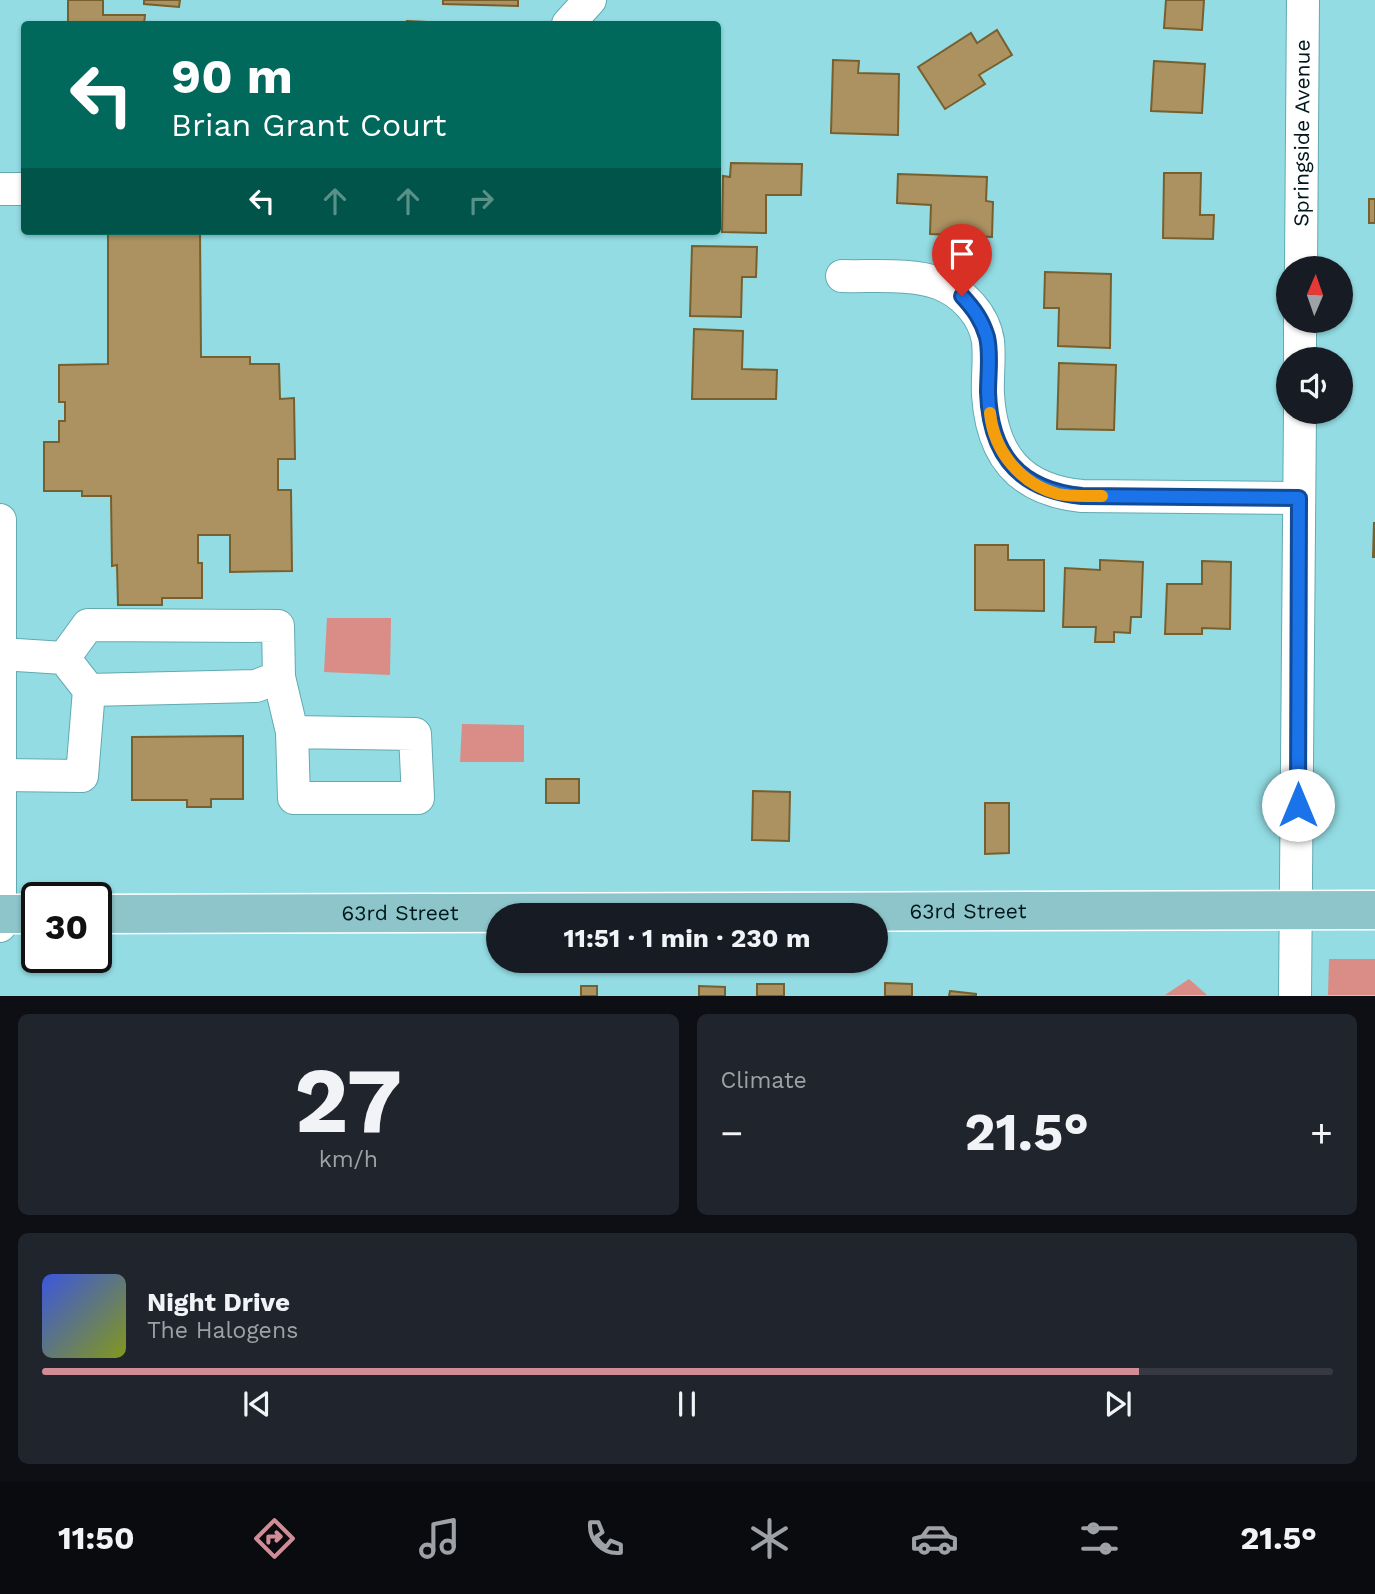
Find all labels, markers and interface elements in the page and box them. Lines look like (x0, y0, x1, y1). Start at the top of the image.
street label: Springside Avenue (1288, 39, 1315, 227)
text: 90 m (171, 47, 293, 105)
icon: left (56, 49, 147, 140)
text: Brian Grant Court (171, 106, 447, 144)
icon: left (243, 182, 281, 220)
icon: ahead (316, 182, 354, 220)
icon: ahead (389, 182, 427, 220)
icon: right (462, 182, 500, 220)
pin (932, 224, 992, 296)
icon: arrive (943, 235, 981, 273)
north arrow (1276, 256, 1353, 332)
map controls (1276, 256, 1353, 424)
button: sound (1276, 347, 1353, 424)
position arrow (1261, 768, 1335, 842)
speed limit sign: 30 (21, 882, 112, 973)
street label: 63rd Street (910, 898, 1027, 923)
street label: 63rd Street (342, 900, 459, 925)
text: 11:51 · 1 min · 230 m (564, 923, 810, 953)
text: 27 (294, 1047, 402, 1154)
text: Climate (721, 1067, 807, 1094)
text: 21.5° (964, 1102, 1089, 1163)
text: − (721, 1111, 743, 1155)
text: + (1310, 1111, 1333, 1155)
text: km/h (319, 1146, 378, 1173)
text: Night Drive (147, 1287, 290, 1317)
text: The Halogens (147, 1317, 298, 1344)
icon: previous (238, 1385, 276, 1423)
icon: pause (668, 1385, 706, 1423)
icon: next (1099, 1385, 1137, 1423)
icon: directions (250, 1514, 299, 1563)
icon: music (415, 1514, 464, 1563)
icon: phone (580, 1514, 629, 1563)
icon: climate (745, 1514, 794, 1563)
icon: car (910, 1514, 959, 1563)
icon: filters (1075, 1514, 1124, 1563)
text: 11:50 (58, 1519, 135, 1557)
text: 21.5° (1240, 1519, 1317, 1557)

